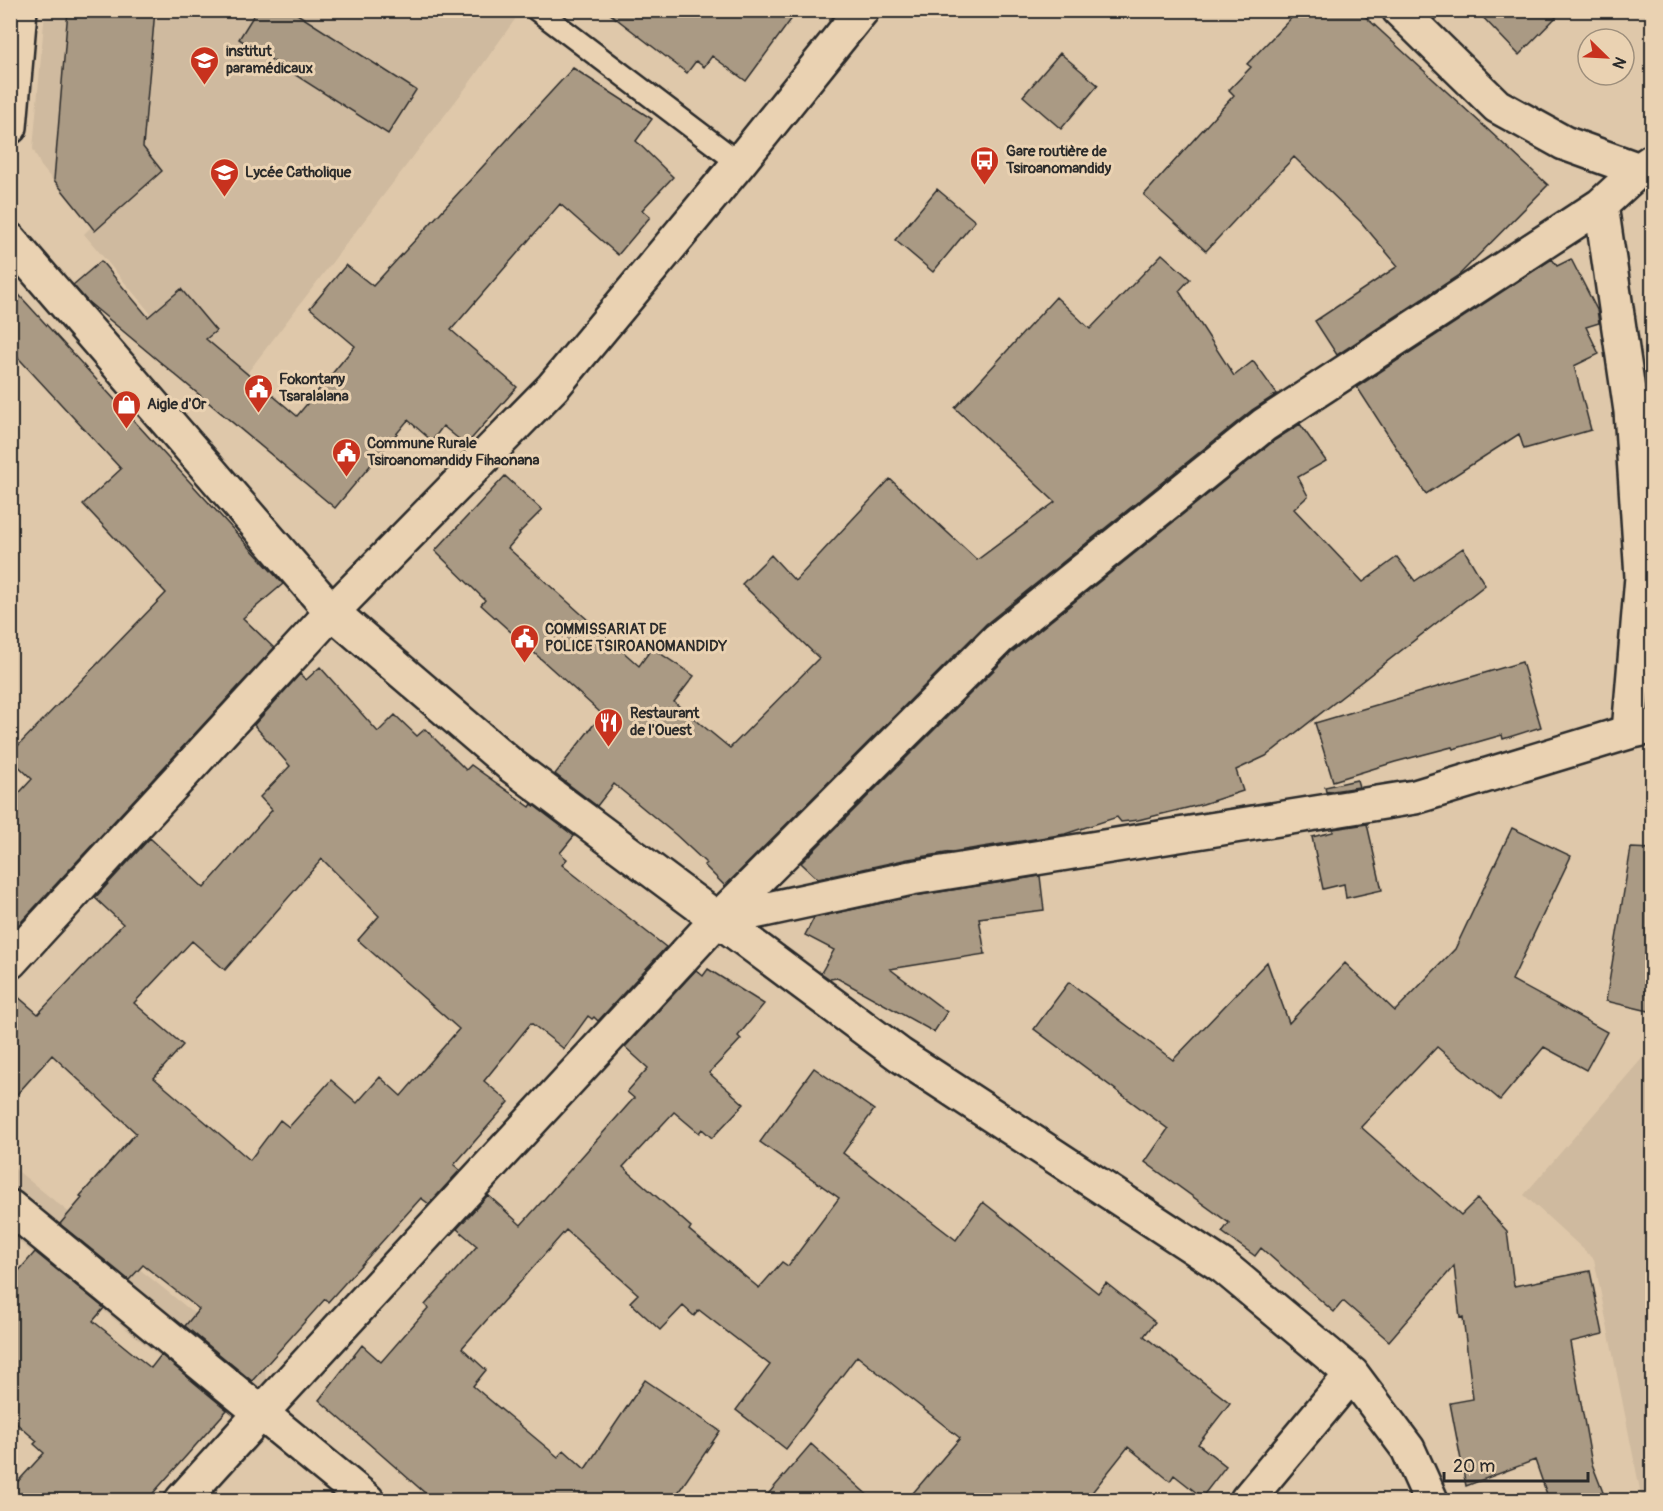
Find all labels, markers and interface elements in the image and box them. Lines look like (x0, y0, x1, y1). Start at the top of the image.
north arrow (1576, 27, 1636, 87)
place label: institut paramédicaux (226, 42, 314, 78)
school or university icon: institut paramédicaux (189, 44, 221, 86)
text: N (1607, 54, 1630, 72)
place label: Gare routière de Tsiroanomandidy (1005, 142, 1112, 178)
bus stop icon: Gare routière de Tsiroanomandidy (969, 144, 1001, 186)
school or university icon: Lycée Catholique (208, 156, 240, 198)
place label: Lycée Catholique (245, 163, 352, 182)
place label: Fokontany Tsaralalana (278, 370, 349, 406)
public building icon: Fokontany Tsaralalana (242, 372, 274, 414)
shop icon: Aigle d'Or (110, 388, 142, 430)
place label: Aigle d'Or (147, 395, 207, 414)
place label: Commune Rurale Tsiroanomandidy Fihaonana (366, 434, 539, 470)
public building icon: Commune Rurale Tsiroanomandidy Fihaonana (330, 436, 362, 478)
place label: COMMISSARIAT DE POLICE TSIROANOMANDIDY (545, 620, 727, 656)
public building icon: COMMISSARIAT DE POLICE TSIROANOMANDIDY (508, 622, 540, 664)
place label: Restaurant de l'Ouest (630, 704, 700, 740)
restaurant icon: Restaurant de l'Ouest (593, 706, 625, 748)
scale bar (1444, 1445, 1588, 1483)
text: 20 m (1453, 1455, 1495, 1478)

